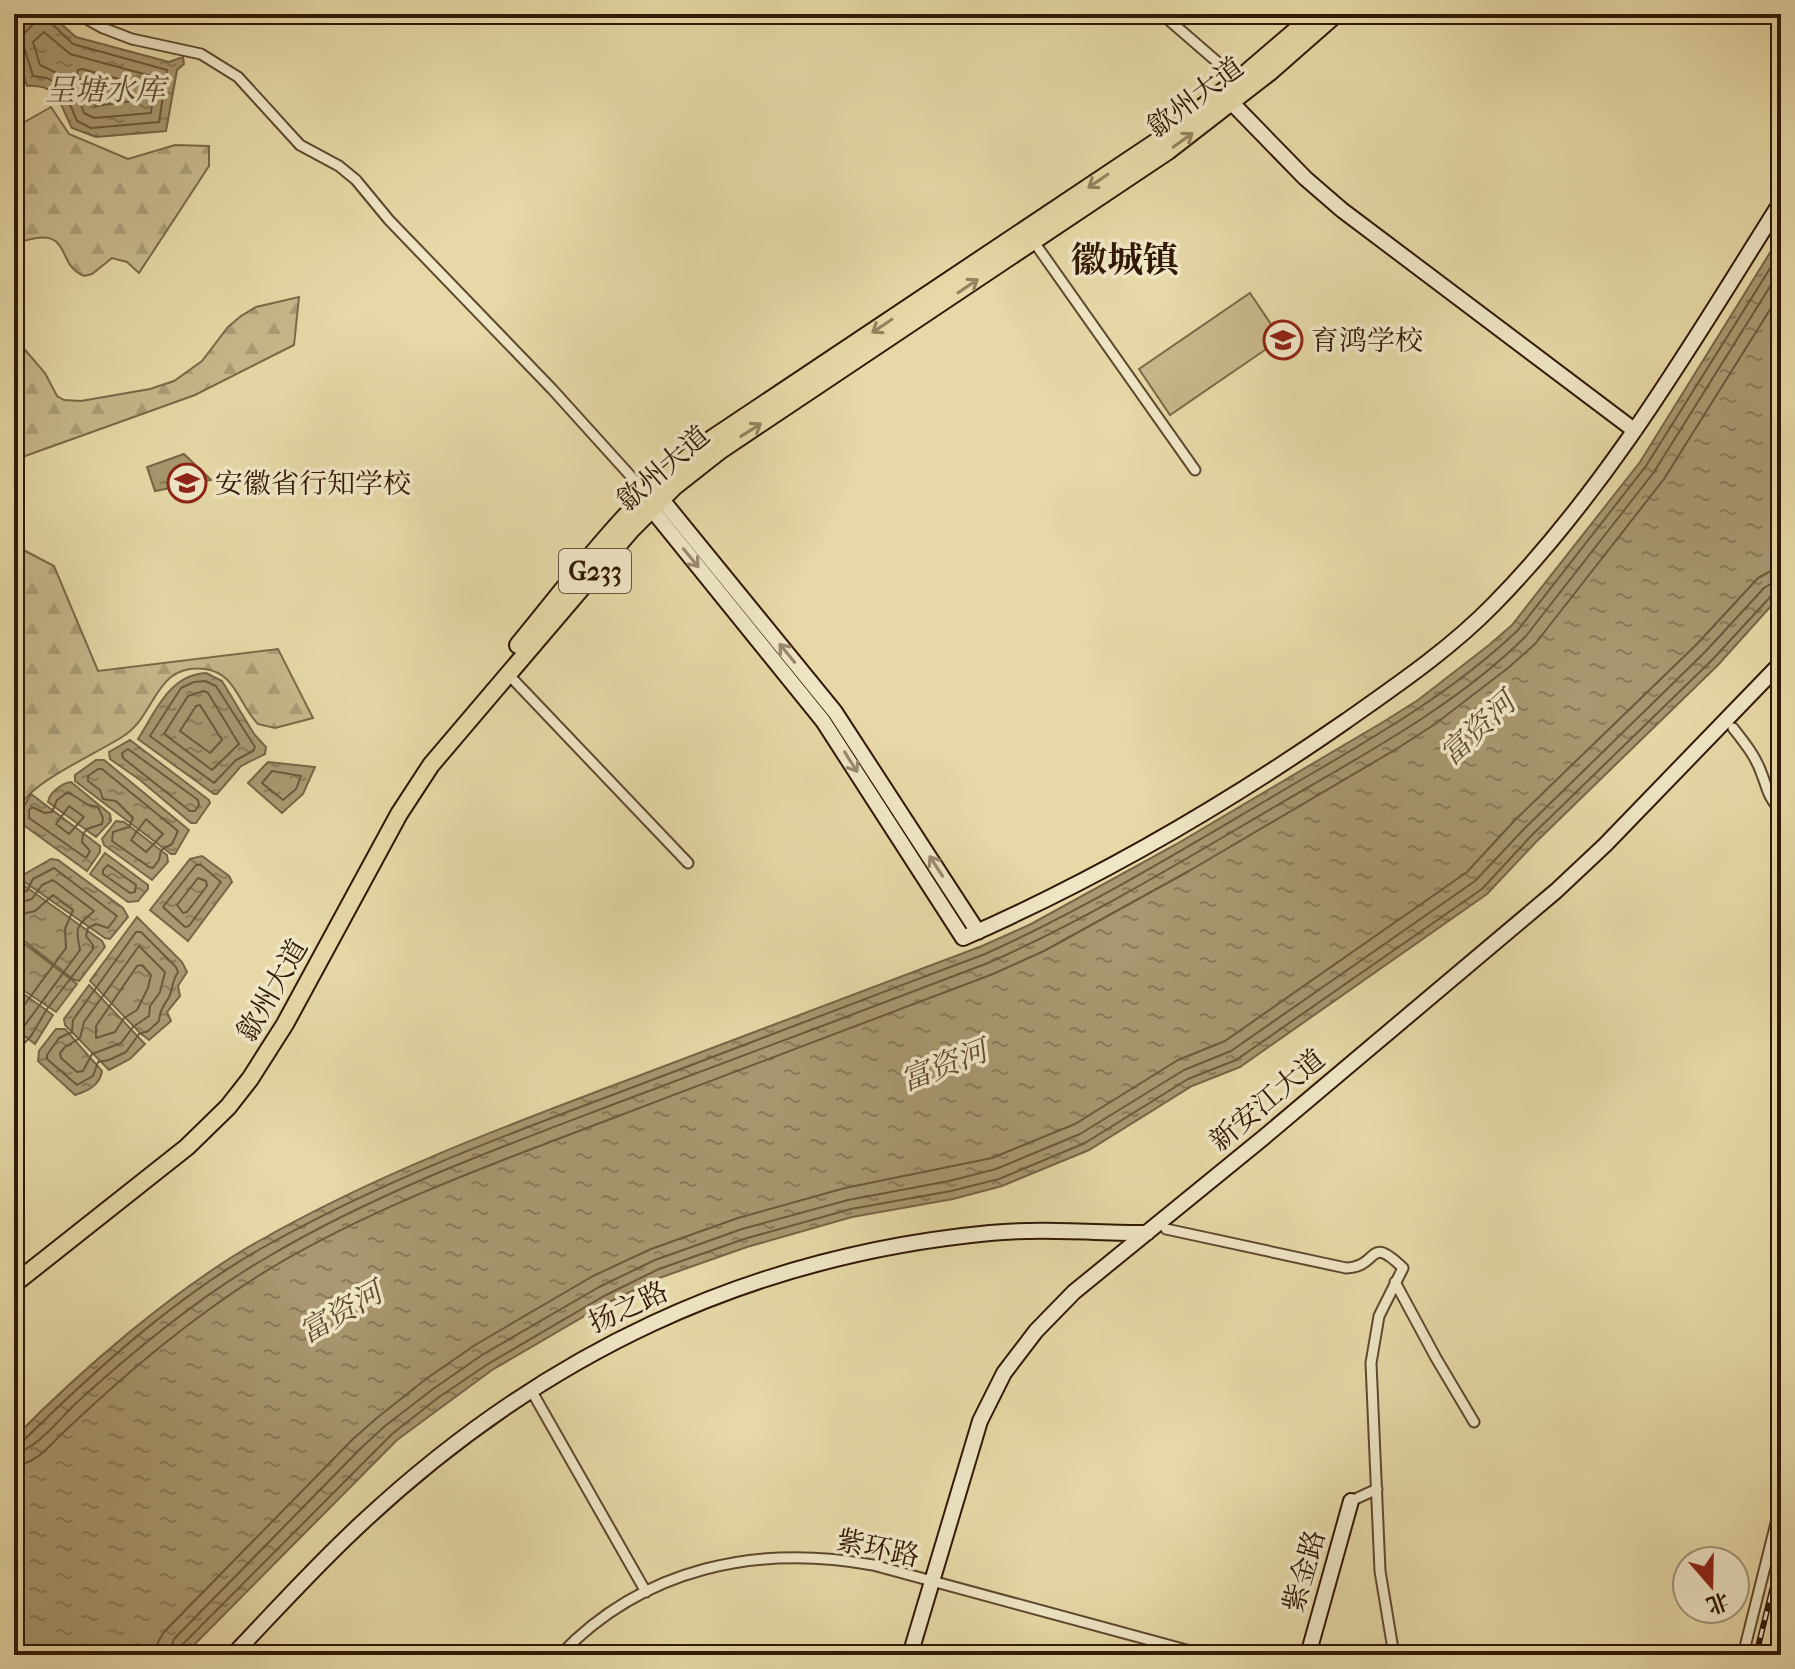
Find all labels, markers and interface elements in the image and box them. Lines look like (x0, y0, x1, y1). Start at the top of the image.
street label: 歙州大道 (1140, 50, 1250, 144)
water label: 呈塘水库 (45, 73, 170, 108)
one-way arrow (1172, 132, 1193, 149)
one-way arrow (1087, 174, 1110, 190)
district label: 徽城镇 (1071, 239, 1179, 281)
one-way arrow (956, 278, 978, 294)
one-way arrow (871, 318, 894, 334)
school or university icon: 育鸿学校 (1262, 319, 1304, 361)
place label: 育鸿学校 (1311, 324, 1423, 357)
street label: 歙州大道 (610, 419, 716, 517)
one-way arrow (740, 422, 762, 439)
school or university icon: 安徽省行知学校 (166, 462, 208, 504)
place label: 安徽省行知学校 (215, 467, 411, 500)
one-way arrow (682, 547, 700, 568)
road number: G233 (559, 549, 631, 593)
one-way arrow (778, 643, 796, 664)
water label: 富资河 (1433, 682, 1527, 772)
one-way arrow (843, 751, 860, 773)
one-way arrow (927, 856, 944, 878)
street label: 歙州大道 (230, 933, 314, 1047)
water label: 富资河 (896, 1032, 997, 1098)
street label: 新安江大道 (1203, 1042, 1331, 1158)
water label: 富资河 (293, 1273, 393, 1351)
street label: 扬之路 (583, 1274, 673, 1340)
street label: 紫环路 (833, 1523, 923, 1573)
street label: 紫金路 (1277, 1526, 1331, 1616)
north arrow (1671, 1545, 1751, 1625)
text: 北 (1703, 1587, 1732, 1619)

